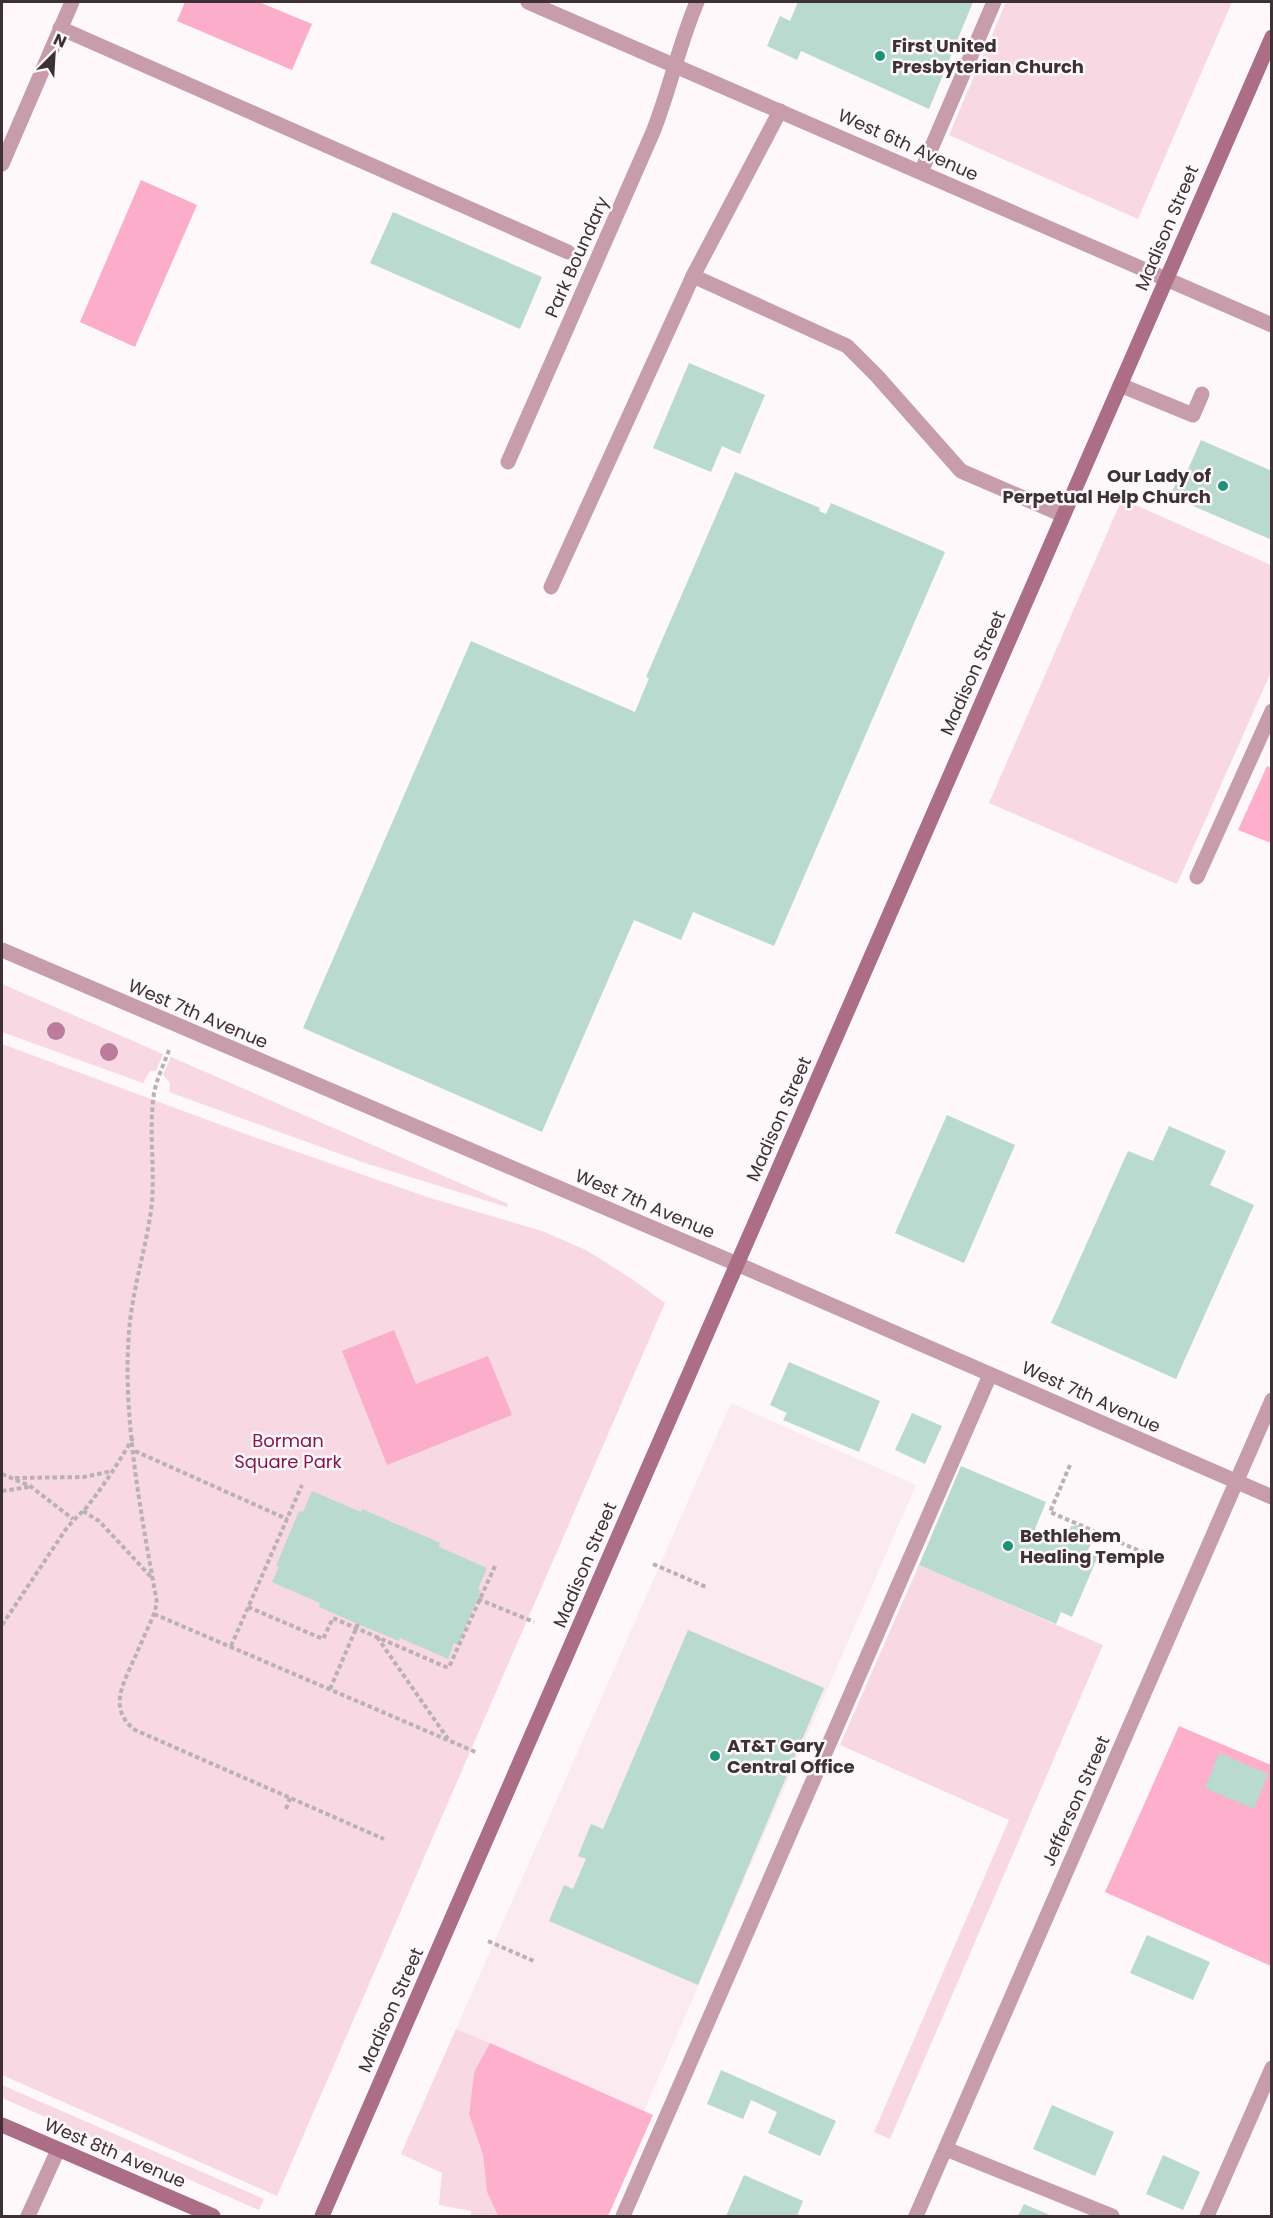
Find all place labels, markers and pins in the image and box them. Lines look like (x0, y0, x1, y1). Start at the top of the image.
place label: First United Presbyterian Church (892, 33, 1084, 79)
marker: First United Presbyterian Church (873, 49, 887, 63)
place label: Our Lady of Perpetual Help Church (1003, 463, 1212, 509)
marker: Our Lady of Perpetual Help Church (1216, 479, 1230, 493)
place label: Bethlehem Healing Temple (1020, 1523, 1165, 1569)
marker: Bethlehem Healing Temple (1001, 1539, 1015, 1553)
place label: AT&T Gary Central Office (727, 1733, 855, 1779)
marker: AT&T Gary Central Office (708, 1749, 722, 1763)

